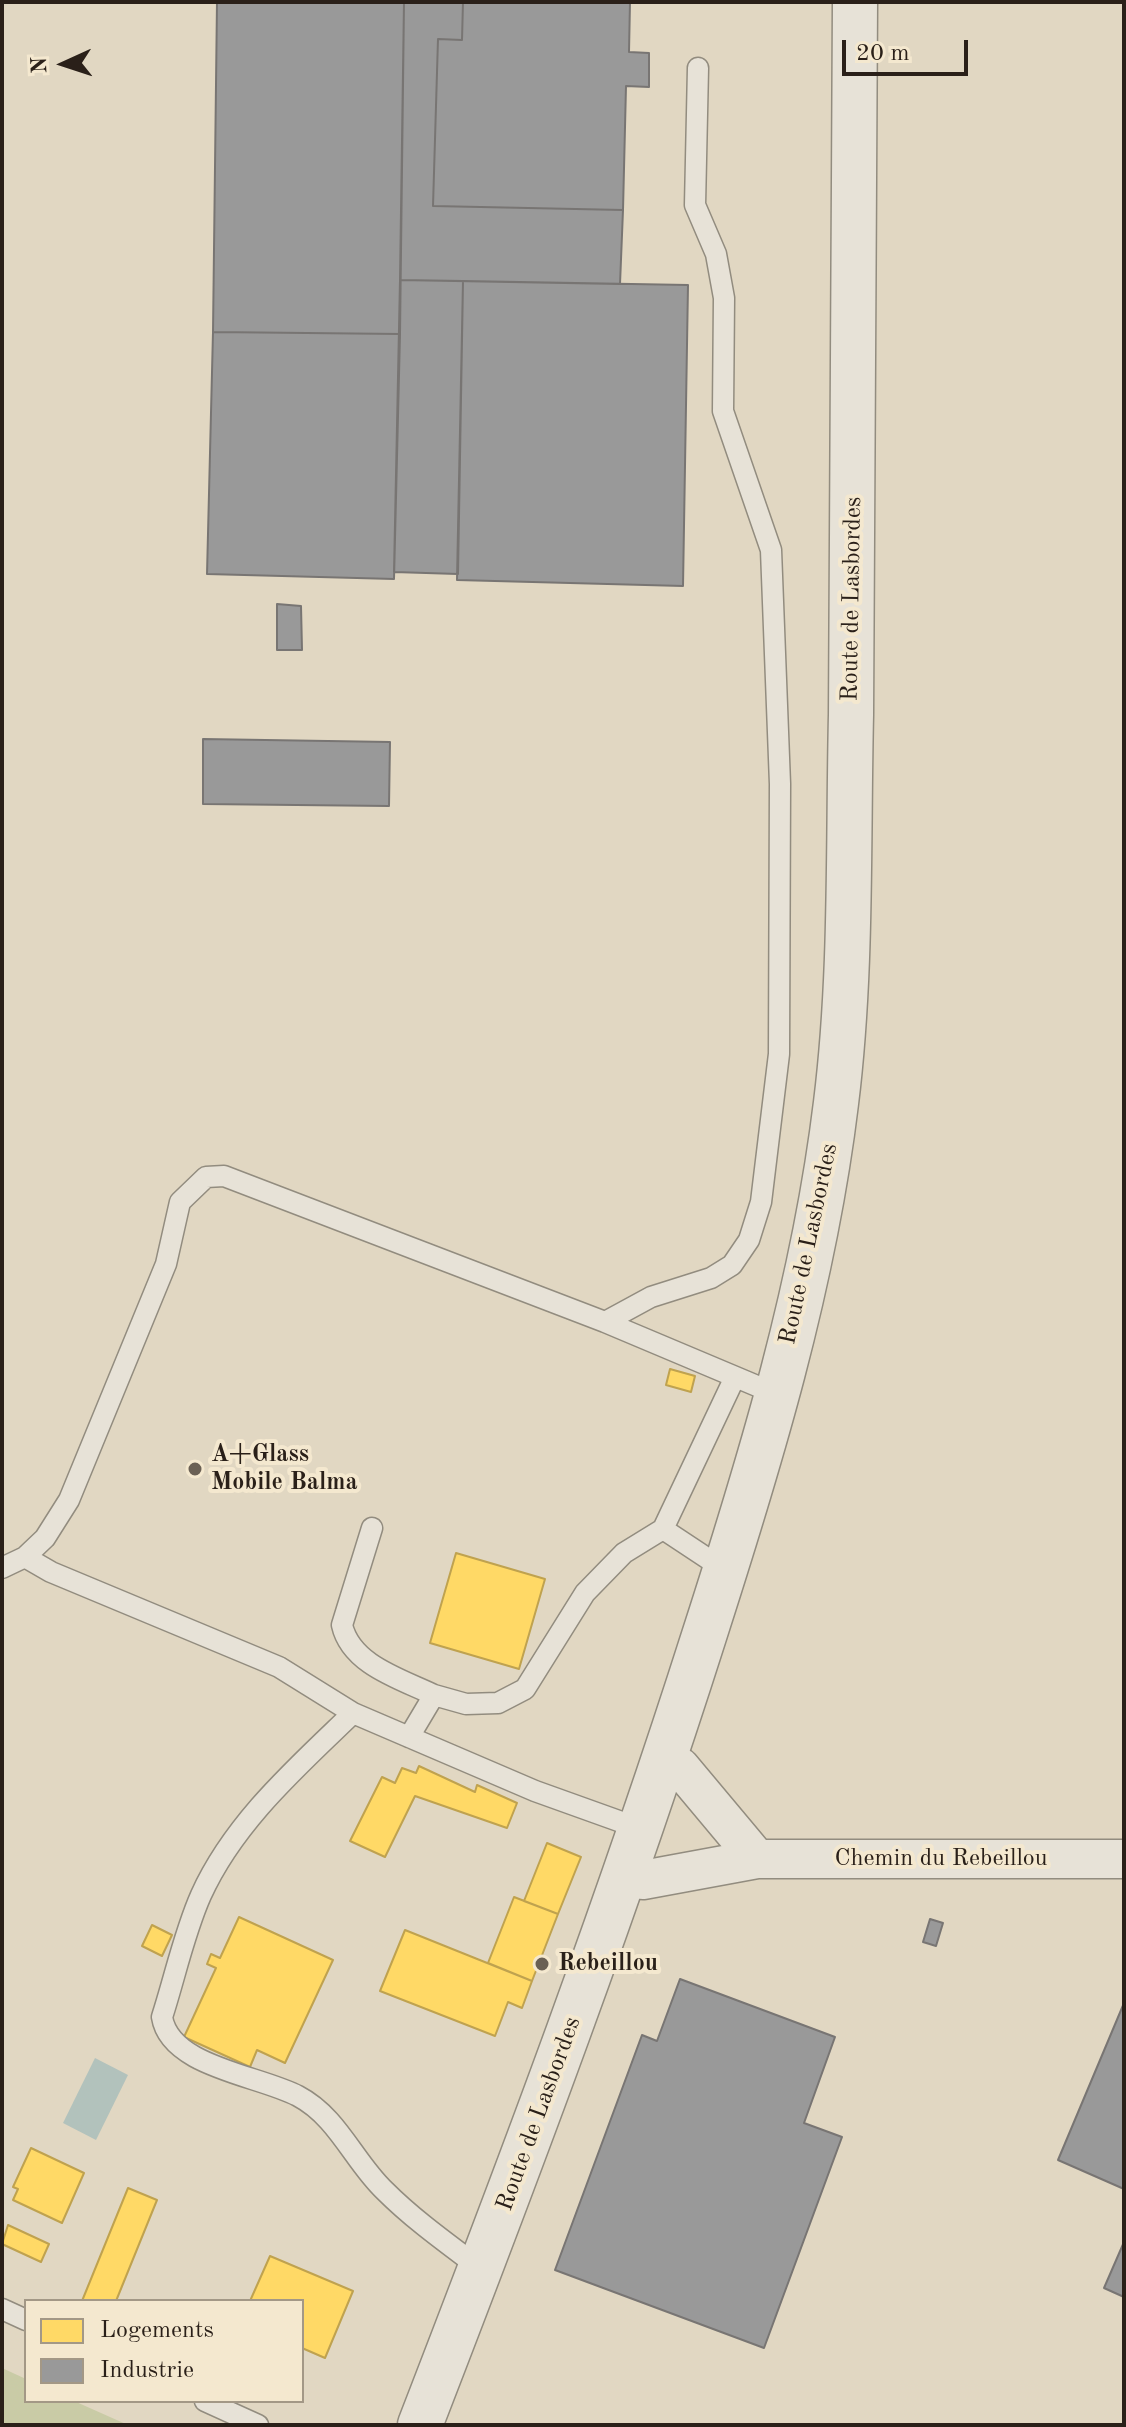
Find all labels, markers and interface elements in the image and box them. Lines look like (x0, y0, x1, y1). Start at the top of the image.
north arrow (24, 24, 104, 104)
scale bar (846, 24, 972, 74)
text: 20 m (856, 42, 910, 66)
text: N (29, 56, 51, 74)
street label: Route de Lasbordes (836, 496, 868, 702)
street label: Route de Lasbordes (774, 1141, 844, 1347)
place label: A+Glass Mobile Balma (211, 1441, 358, 1497)
marker: A+Glass Mobile Balma (186, 1460, 204, 1478)
street label: Chemin du Rebeillou (834, 1845, 1048, 1873)
place label: Rebeillou (558, 1950, 658, 1978)
marker: Rebeillou (533, 1955, 551, 1973)
street label: Route de Lasbordes (490, 2013, 588, 2215)
legend (24, 2299, 304, 2403)
text: Logements (100, 2319, 214, 2343)
text: Industrie (100, 2359, 194, 2383)

